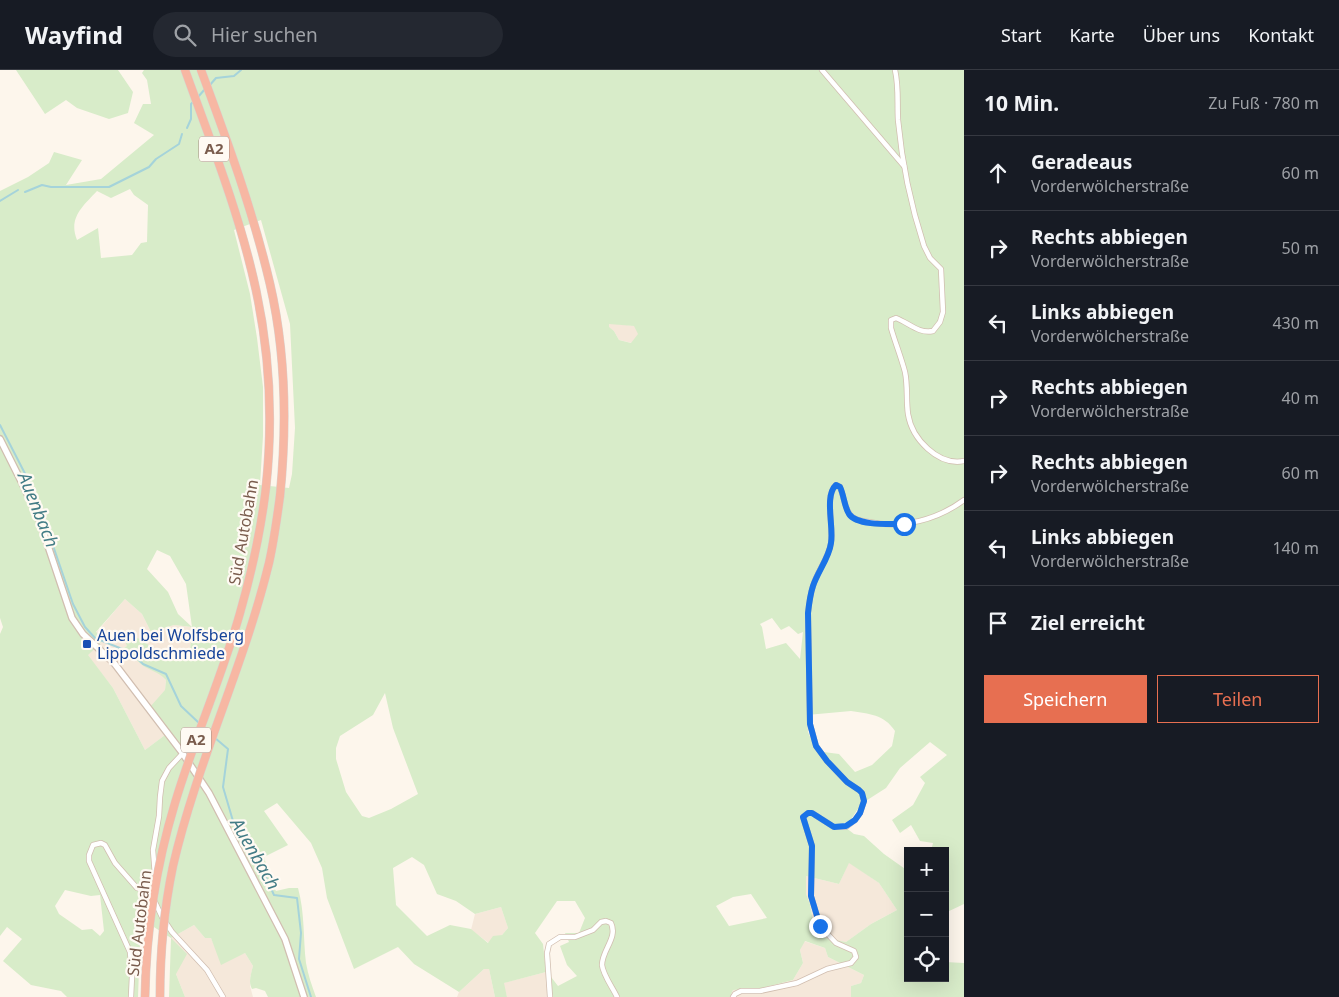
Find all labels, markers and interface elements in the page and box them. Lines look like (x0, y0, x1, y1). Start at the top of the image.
search box (153, 12, 503, 57)
text: Wayfind (25, 18, 123, 51)
icon: search (171, 21, 199, 49)
text: Hier suchen (211, 22, 318, 48)
text: Start (1001, 23, 1041, 47)
text: Karte (1069, 23, 1115, 47)
text: Über uns (1143, 23, 1220, 47)
text: Kontakt (1248, 23, 1314, 47)
text: 10 Min. (984, 89, 1059, 117)
text: Zu Fuß · 780 m (1208, 92, 1319, 114)
road number: A2 (199, 136, 229, 162)
text: Geradeaus (1031, 149, 1132, 175)
icon: ahead (984, 159, 1012, 187)
text: 60 m (1282, 162, 1319, 184)
text: Vorderwölcherstraße (1031, 175, 1189, 197)
text: Rechts abbiegen (1031, 224, 1188, 250)
icon: right (984, 234, 1012, 262)
text: 50 m (1282, 237, 1319, 259)
text: Vorderwölcherstraße (1031, 250, 1189, 272)
text: Links abbiegen (1031, 299, 1174, 325)
icon: left (984, 309, 1012, 337)
text: 430 m (1272, 312, 1319, 334)
text: Vorderwölcherstraße (1031, 325, 1189, 347)
text: Rechts abbiegen (1031, 374, 1188, 400)
icon: right (984, 384, 1012, 412)
text: 40 m (1282, 387, 1319, 409)
text: Vorderwölcherstraße (1031, 400, 1189, 422)
text: Rechts abbiegen (1031, 449, 1188, 475)
icon: right (984, 459, 1012, 487)
text: 60 m (1282, 462, 1319, 484)
water label: Auenbach (12, 467, 65, 551)
text: Vorderwölcherstraße (1031, 475, 1189, 497)
street label: Süd Autobahn (223, 477, 263, 587)
route start (893, 513, 916, 536)
text: Links abbiegen (1031, 524, 1174, 550)
icon: left (984, 534, 1012, 562)
text: 140 m (1272, 537, 1319, 559)
text: Vorderwölcherstraße (1031, 550, 1189, 572)
icon: arrive (984, 609, 1012, 637)
text: Ziel erreicht (1031, 610, 1145, 636)
place label: Auen bei Wolfsberg Lippoldschmiede (97, 624, 244, 664)
marker: Auen bei Wolfsberg Lippoldschmiede (81, 638, 93, 650)
button: Speichern (984, 675, 1147, 723)
button: Teilen (1157, 675, 1319, 723)
road number: A2 (181, 728, 211, 752)
water label: Auenbach (225, 811, 286, 894)
map controls (904, 847, 949, 982)
button: + (904, 847, 949, 892)
street label: Süd Autobahn (122, 869, 156, 977)
button: − (904, 892, 949, 937)
route end (809, 915, 832, 938)
button: locate (904, 937, 949, 982)

